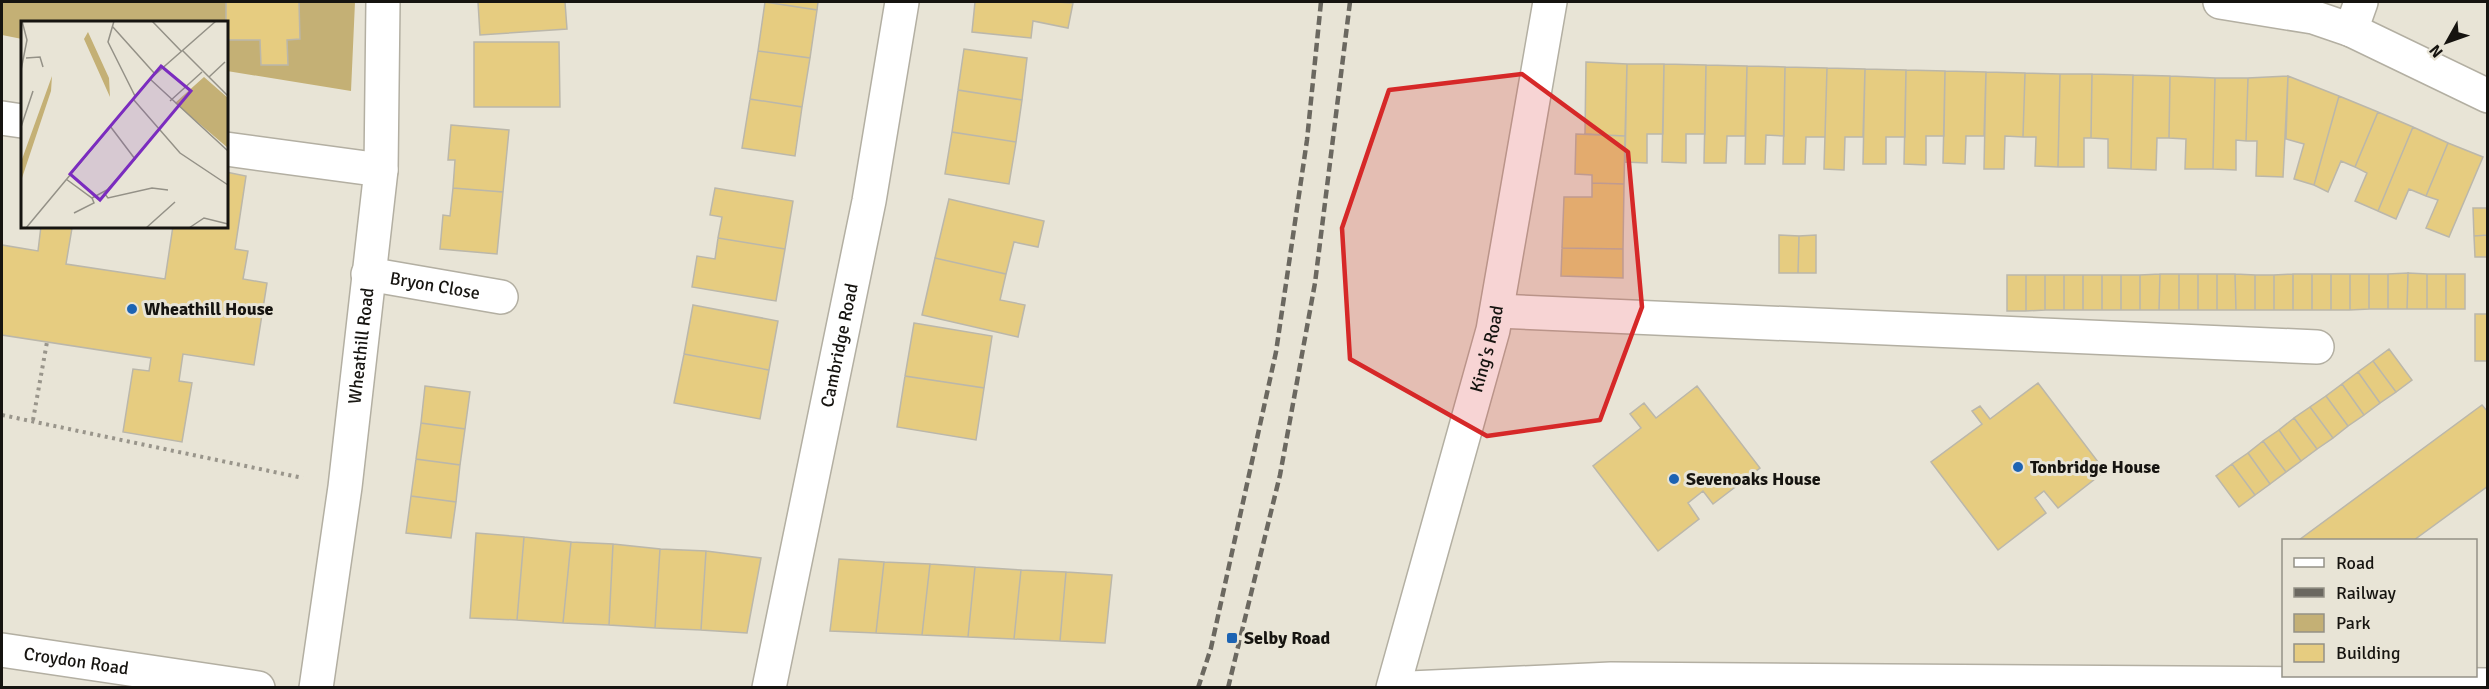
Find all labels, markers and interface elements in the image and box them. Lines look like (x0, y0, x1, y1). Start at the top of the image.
north arrow (2417, 12, 2477, 72)
inset map (21, 21, 228, 228)
text: N (2425, 40, 2448, 62)
street label: Bryon Close (388, 267, 482, 304)
street label: Cambridge Road (816, 281, 863, 409)
street label: Wheathill Road (343, 287, 379, 405)
place label: Wheathill House (144, 298, 274, 320)
marker: Wheathill House (125, 302, 139, 316)
street label: King's Road (1465, 304, 1508, 395)
place label: Tonbridge House (2030, 456, 2160, 478)
marker: Tonbridge House (2011, 460, 2025, 474)
place label: Sevenoaks House (1686, 468, 1821, 490)
marker: Sevenoaks House (1667, 472, 1681, 486)
legend (2282, 539, 2477, 677)
text: Road (2336, 552, 2375, 574)
text: Railway (2336, 582, 2397, 604)
text: Park (2336, 612, 2371, 634)
place label: Selby Road (1244, 627, 1330, 649)
marker: Selby Road (1225, 631, 1239, 645)
street label: Croydon Road (22, 642, 130, 680)
text: Building (2336, 642, 2400, 664)

